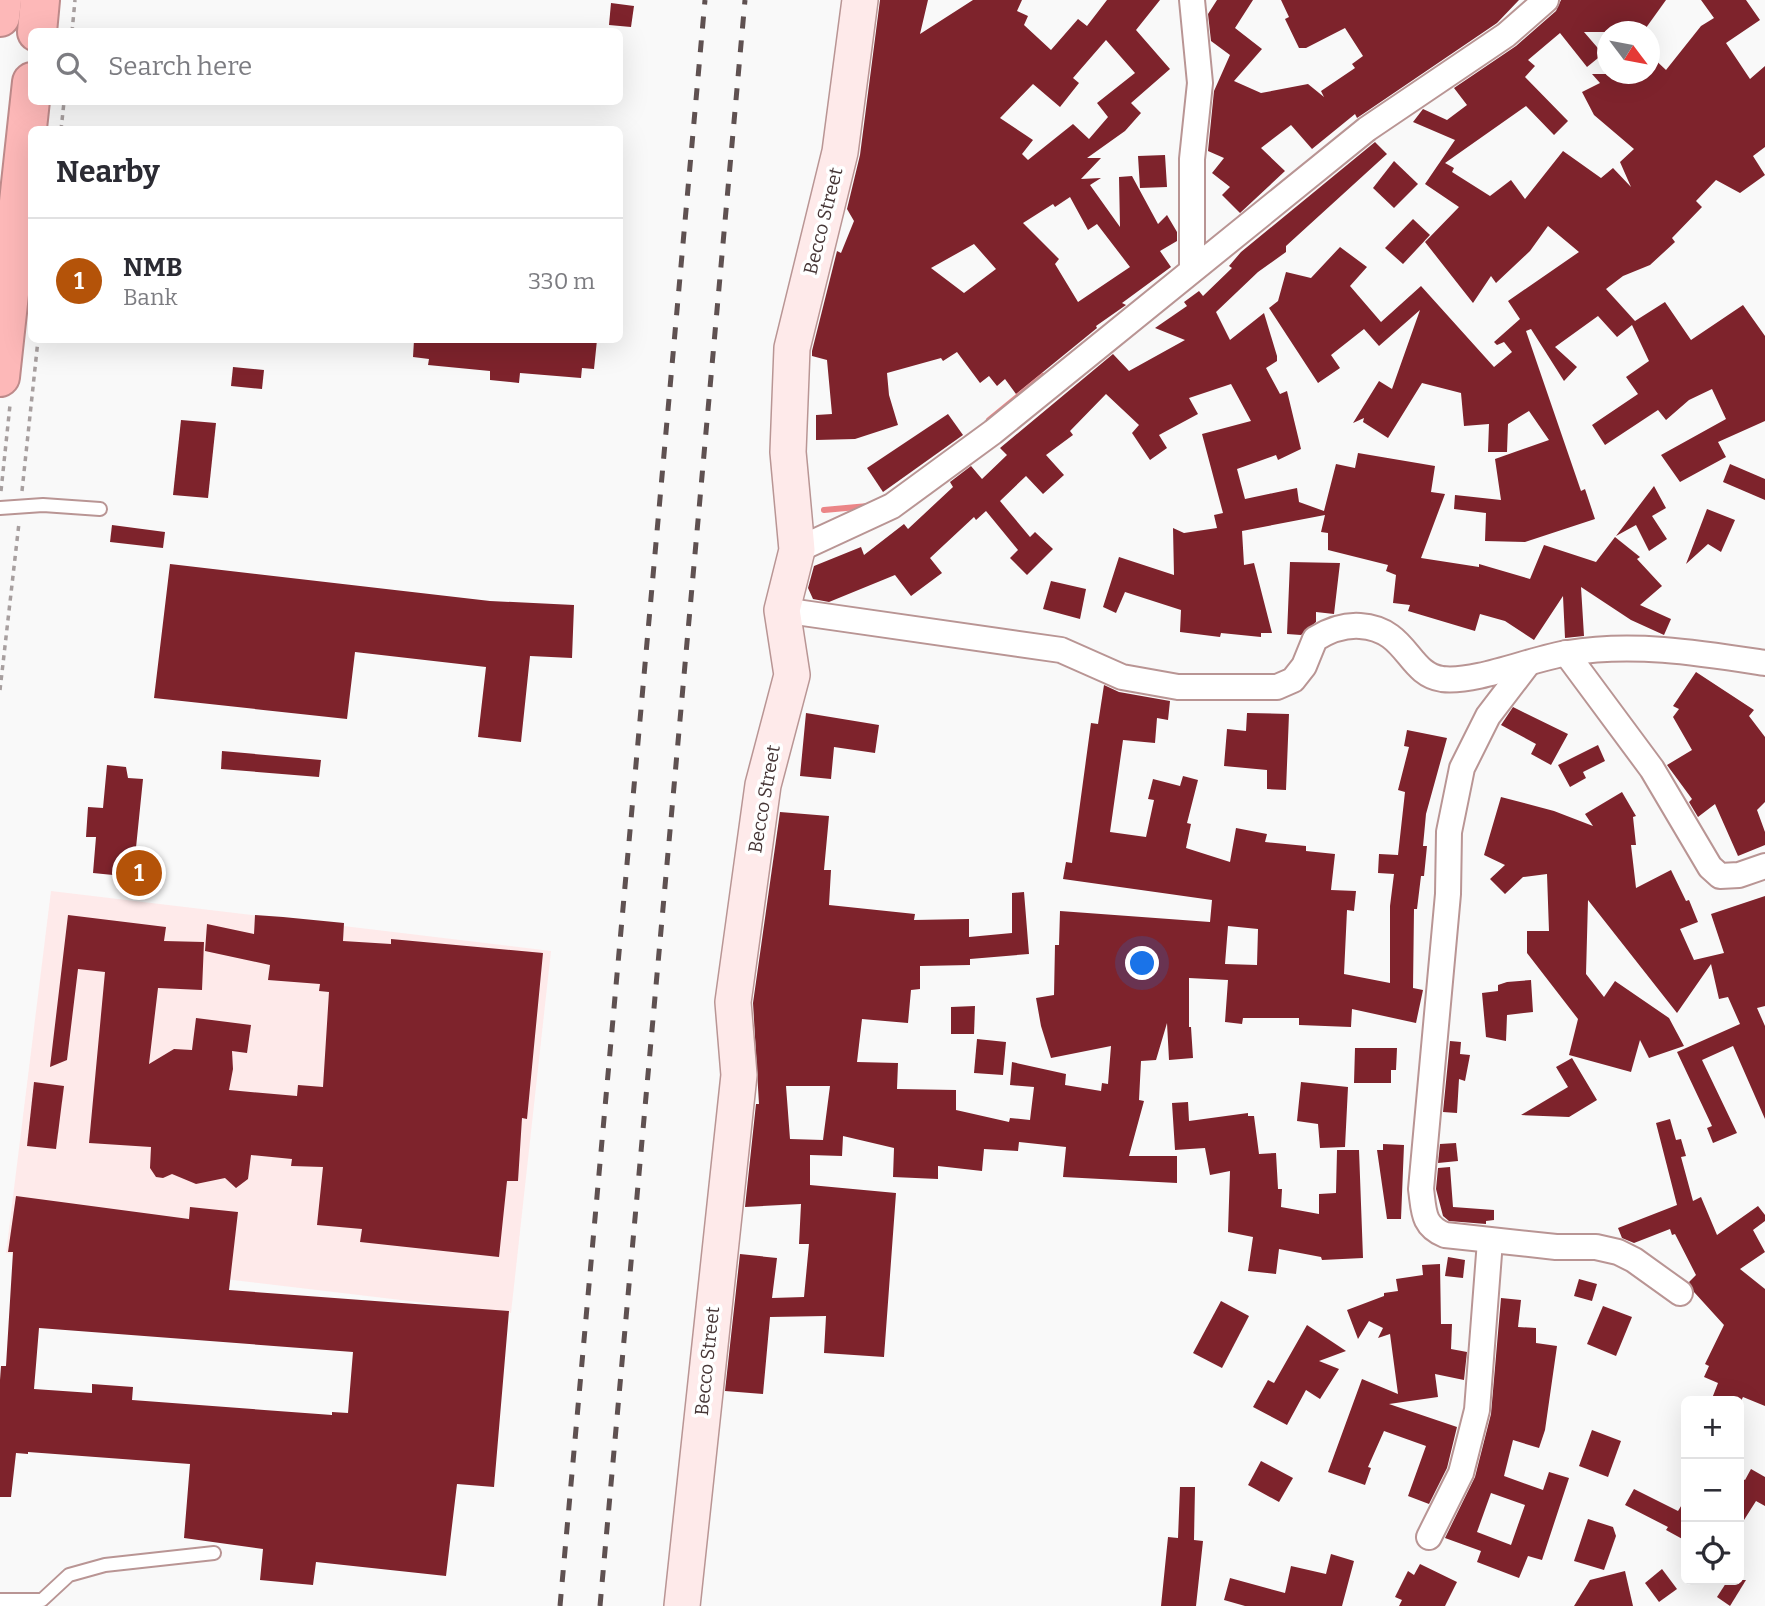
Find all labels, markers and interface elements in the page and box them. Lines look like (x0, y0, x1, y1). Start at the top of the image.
north arrow (1597, 21, 1660, 84)
search box (28, 28, 623, 105)
icon: search (52, 48, 90, 86)
text: Search here (108, 51, 252, 82)
text: Nearby (56, 154, 160, 190)
street label: Becco Street (799, 165, 847, 277)
text: NMB (123, 252, 183, 283)
text: 1 (74, 267, 84, 295)
text: 330 m (528, 267, 595, 295)
text: Bank (123, 283, 177, 311)
street label: Becco Street (743, 743, 785, 855)
pin: 1 (116, 847, 162, 899)
your location (1125, 946, 1159, 980)
street label: Becco Street (690, 1305, 724, 1417)
map controls (1681, 1396, 1744, 1585)
button: + (1681, 1396, 1744, 1459)
button: − (1681, 1459, 1744, 1522)
button: locate (1681, 1522, 1744, 1585)

